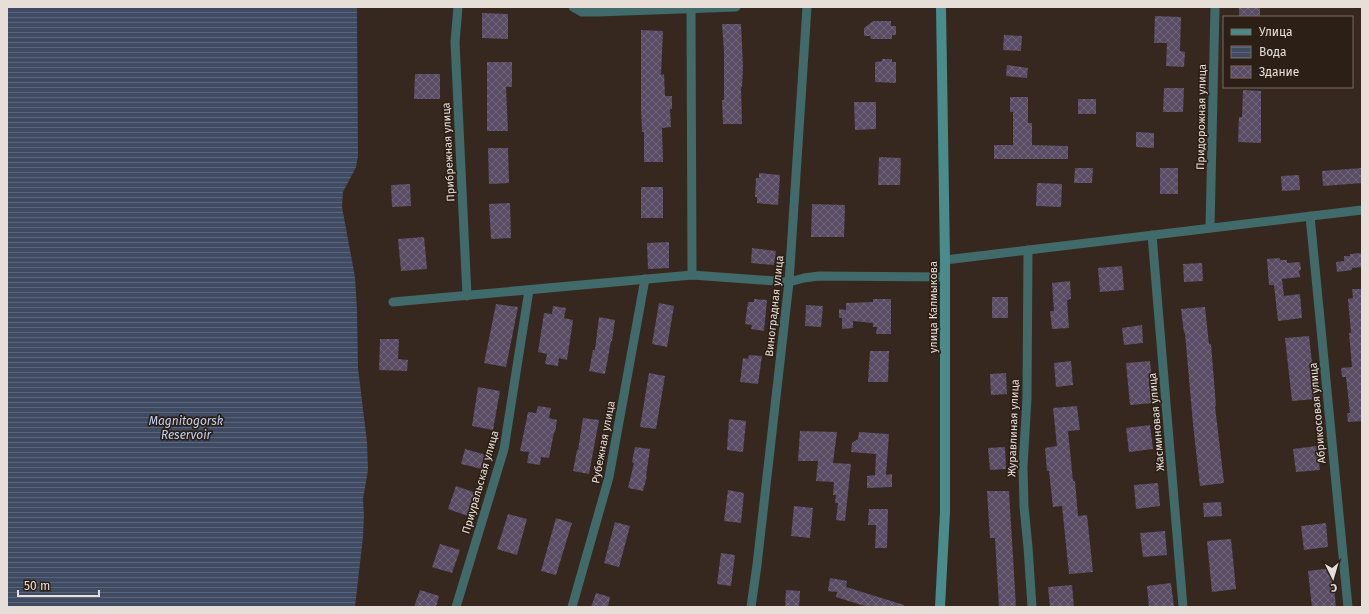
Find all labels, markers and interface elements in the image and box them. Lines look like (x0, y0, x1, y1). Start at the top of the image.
legend (1223, 16, 1353, 88)
text: Улица (1259, 25, 1293, 39)
text: Вода (1259, 45, 1286, 59)
street label: Придорожная улица (1194, 64, 1209, 170)
text: Здание (1259, 65, 1299, 79)
street label: Прибрежная улица (439, 102, 458, 202)
street label: Виноградная улица (763, 255, 786, 357)
street label: улица Калмыкова (927, 261, 940, 353)
street label: Абрикосовая улица (1307, 362, 1328, 464)
street label: Жасминовая улица (1146, 372, 1167, 472)
street label: Журавлиная улица (1005, 379, 1022, 477)
street label: Рубежная улица (589, 400, 618, 485)
water label: Magnitogorsk Reservoir (149, 414, 224, 442)
street label: Приуральская улица (460, 429, 501, 535)
north arrow (1313, 558, 1353, 598)
scale bar (18, 572, 99, 598)
text: 50 m (24, 579, 50, 593)
text: С (1329, 581, 1338, 594)

